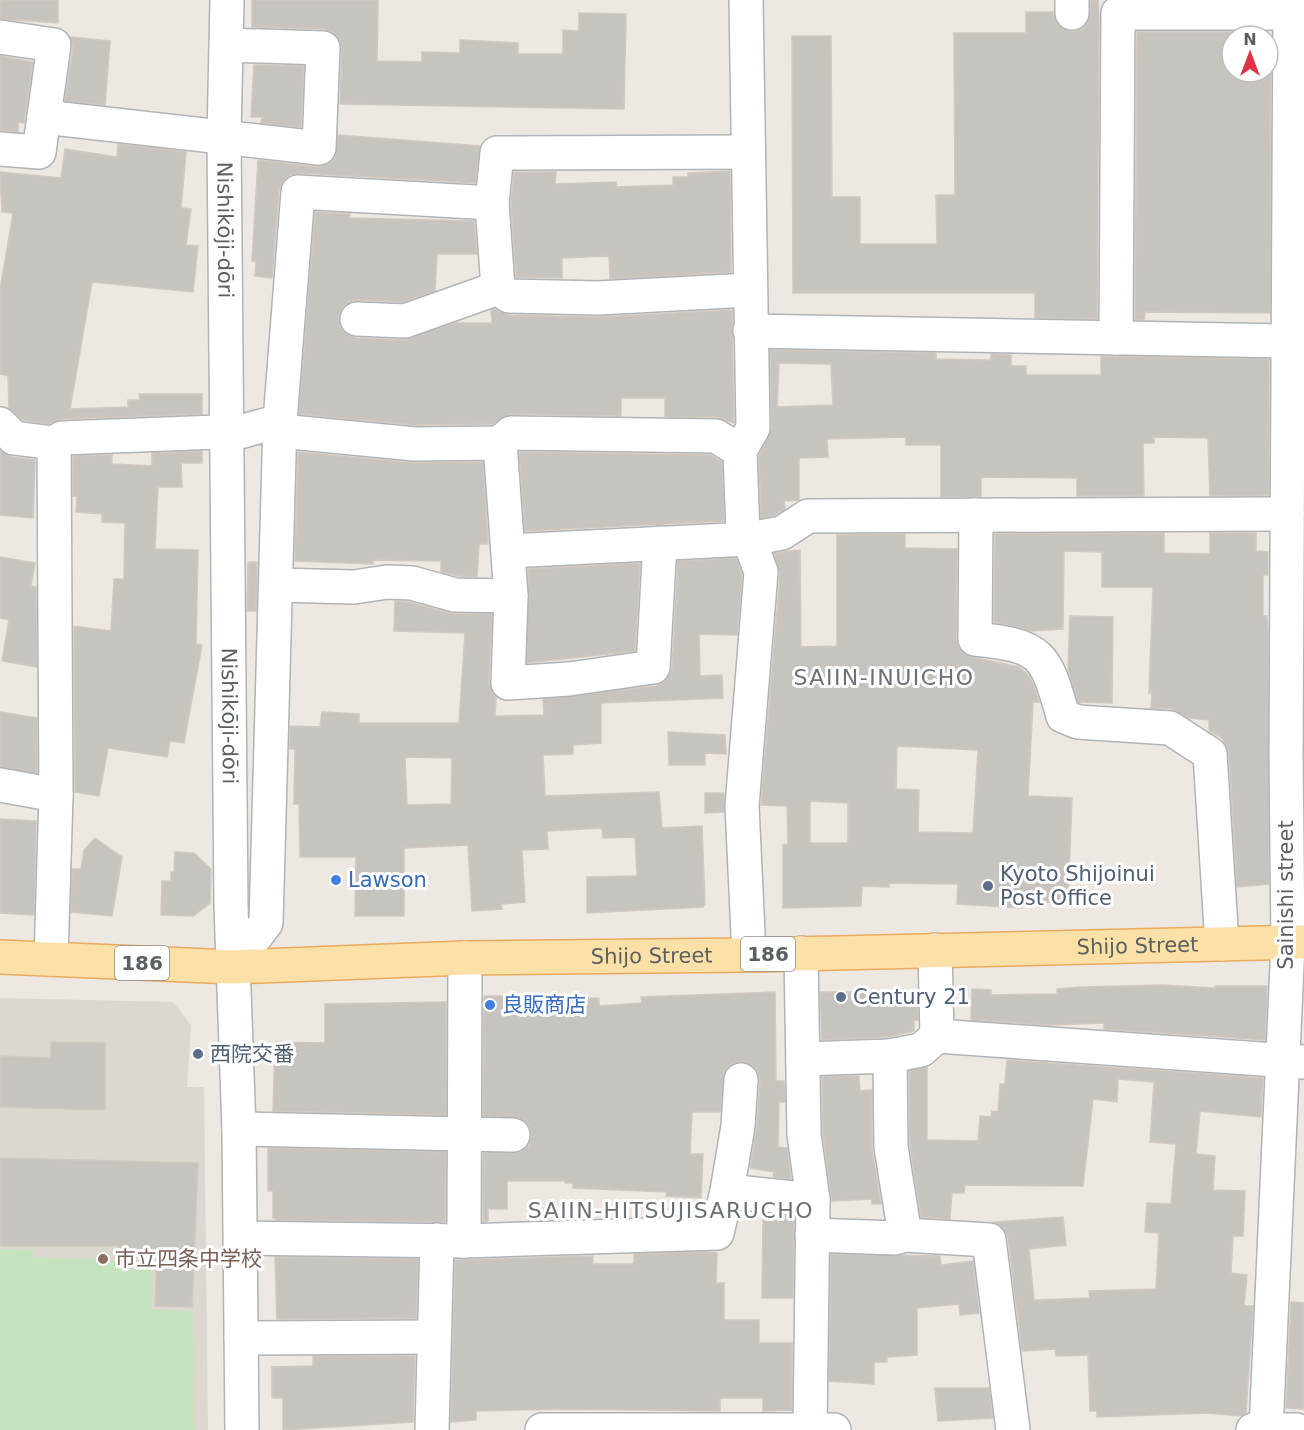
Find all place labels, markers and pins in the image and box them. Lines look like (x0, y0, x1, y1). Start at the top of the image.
place label: Kyoto Shijoinui Post Office (1000, 862, 1155, 910)
place label: Lawson (348, 868, 427, 892)
marker: Lawson (329, 873, 343, 887)
marker: Kyoto Shijoinui Post Office (981, 879, 995, 893)
place label: Century 21 (853, 985, 970, 1009)
marker: Century 21 (834, 990, 848, 1004)
place label: 良販商店 (502, 993, 586, 1017)
marker: 良販商店 (483, 998, 497, 1012)
place label: 西院交番 (210, 1042, 294, 1066)
marker: 西院交番 (191, 1047, 205, 1061)
place label: 市立四条中学校 (115, 1247, 262, 1271)
marker: 市立四条中学校 (96, 1252, 110, 1266)

